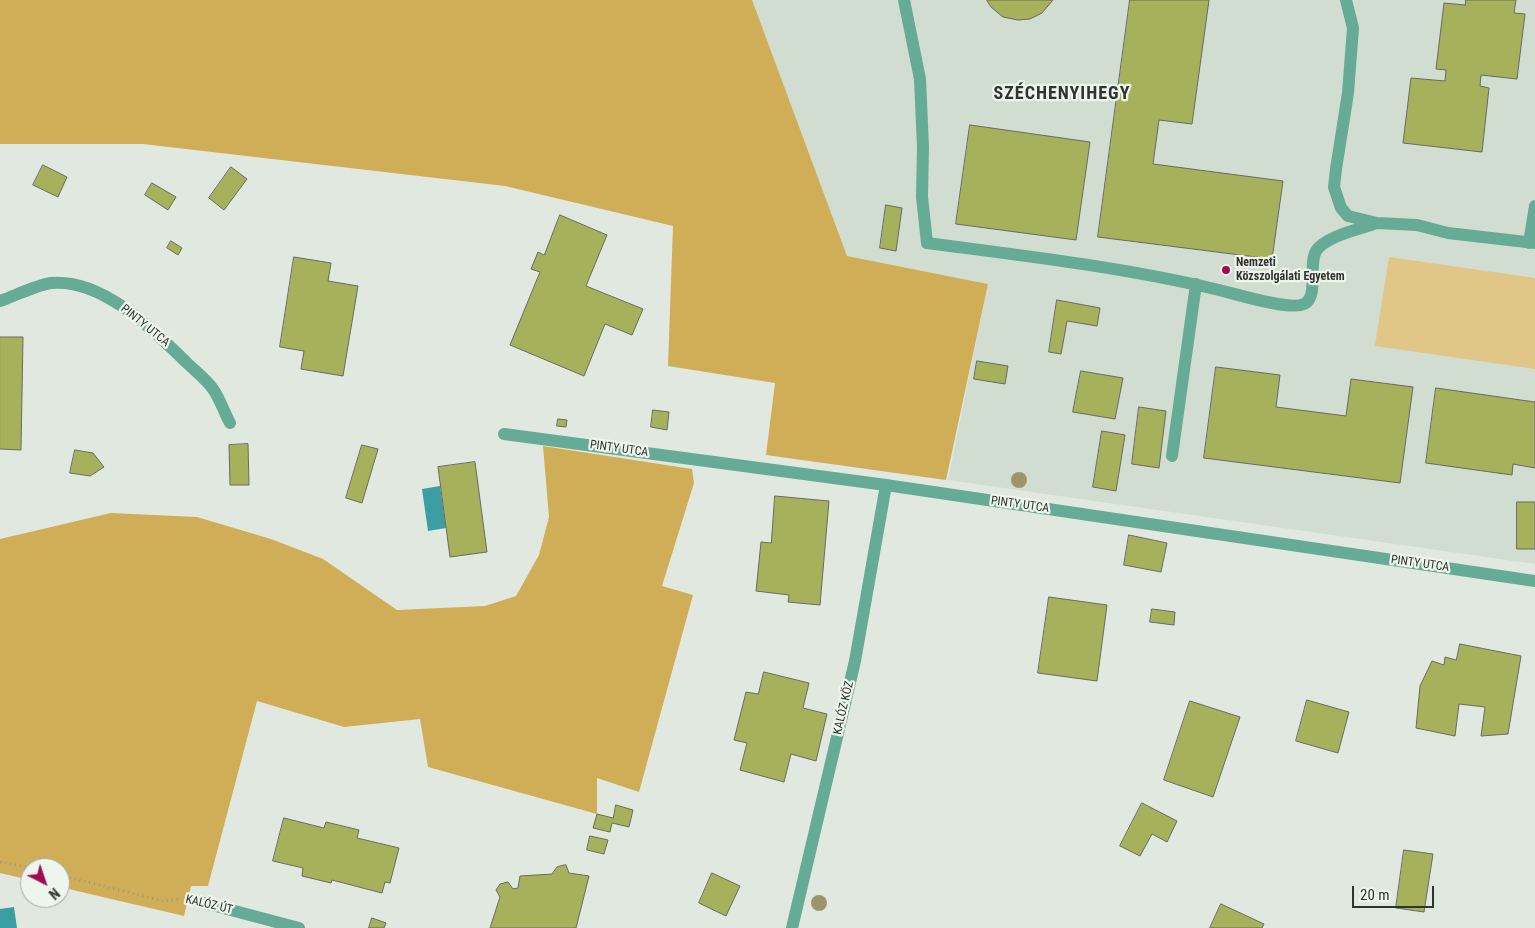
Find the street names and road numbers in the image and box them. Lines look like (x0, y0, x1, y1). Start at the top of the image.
street label: PINTY UTCA (118, 302, 172, 350)
street label: PINTY UTCA (589, 438, 649, 460)
street label: PINTY UTCA (990, 494, 1050, 516)
street label: PINTY UTCA (1390, 553, 1450, 575)
street label: KALÓZ KÖZ (831, 680, 857, 736)
street label: KALÓZ ÚT (184, 893, 234, 917)

